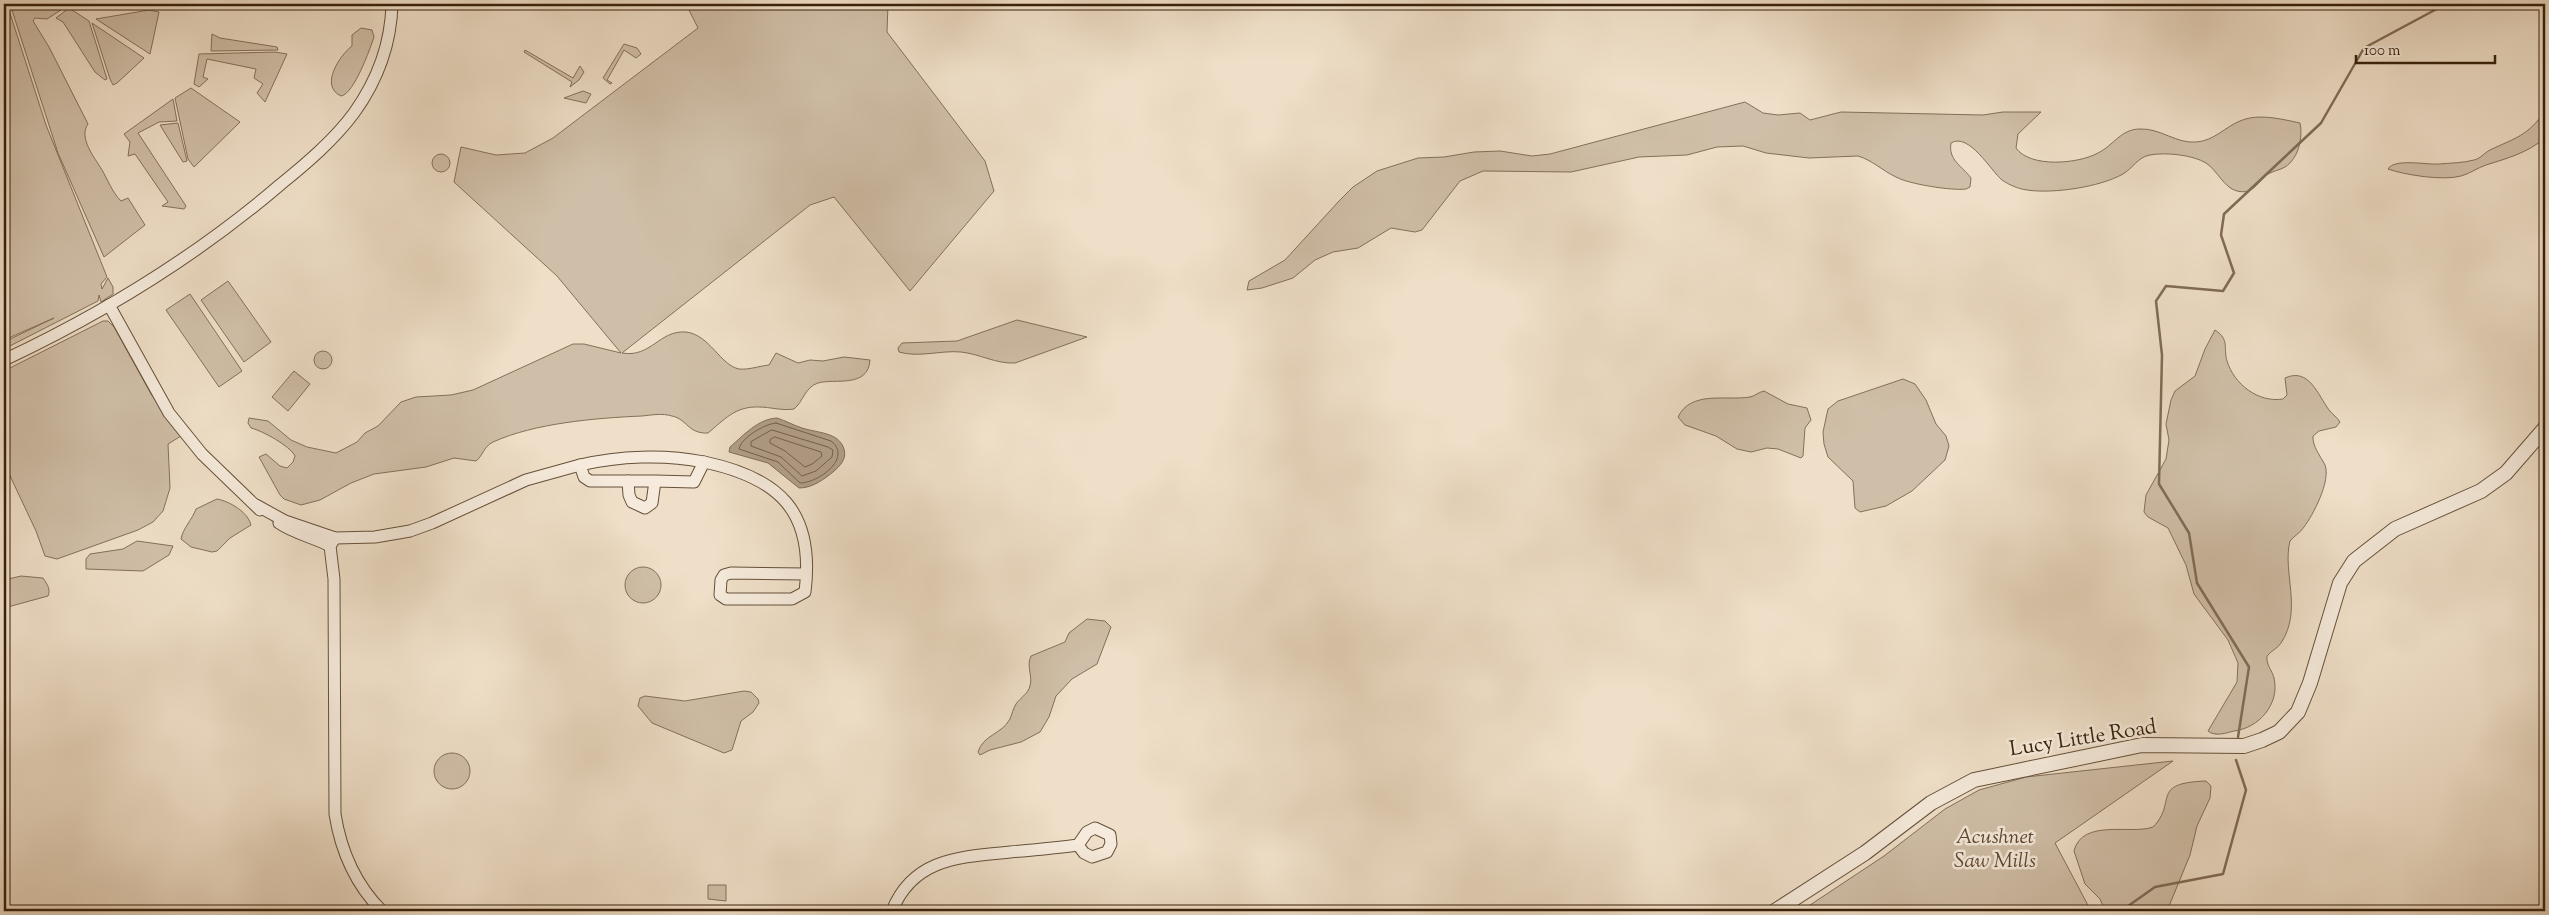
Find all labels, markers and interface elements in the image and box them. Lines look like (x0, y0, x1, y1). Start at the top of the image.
scale bar (2356, 32, 2495, 64)
text: 100 m (2364, 41, 2401, 62)
street label: Lucy Little Road (2007, 713, 2159, 765)
park label: Acushnet Saw Mills (1954, 823, 2036, 877)

